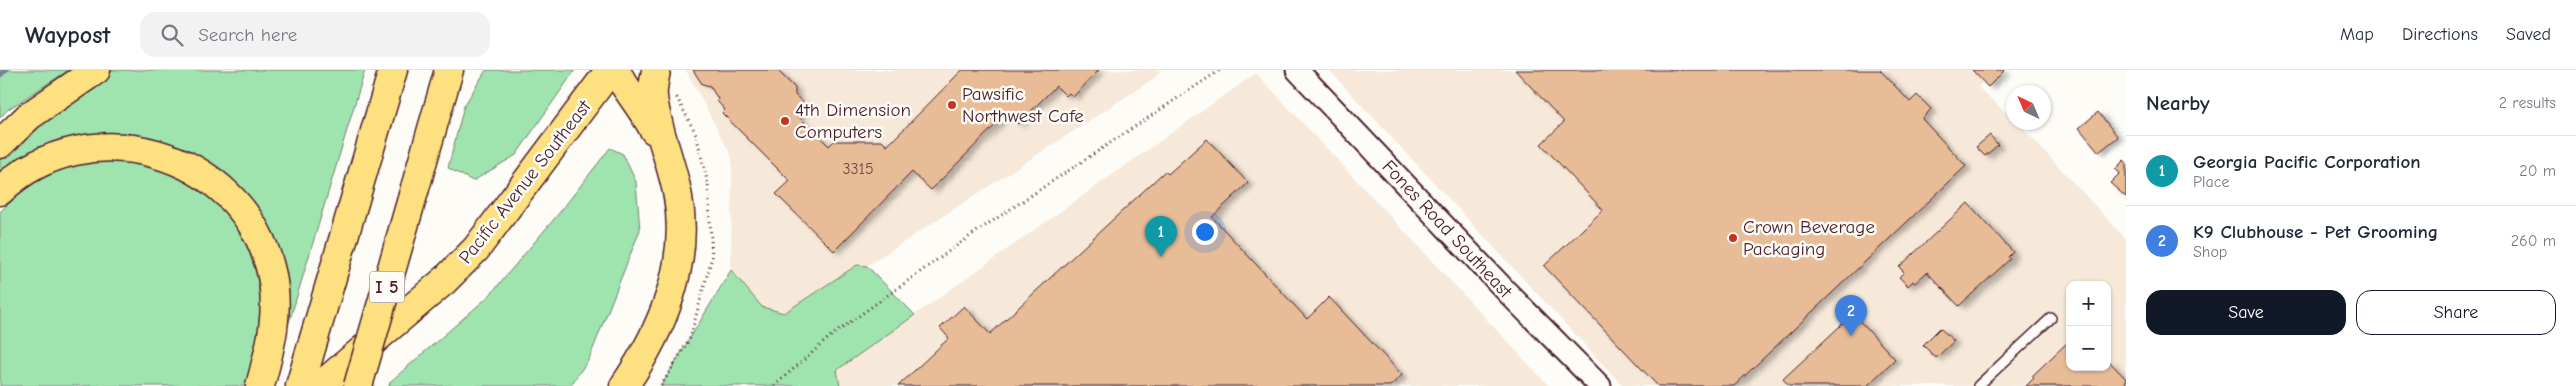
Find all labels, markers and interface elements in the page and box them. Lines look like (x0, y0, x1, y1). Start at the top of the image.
search box (140, 12, 490, 57)
text: Waypost (25, 21, 110, 49)
icon: search (158, 21, 186, 49)
text: Search here (198, 24, 297, 46)
text: Map (2340, 24, 2374, 45)
text: Directions (2402, 24, 2478, 45)
text: Saved (2506, 24, 2551, 45)
place label: Pawsific Northwest Cafe (962, 83, 1084, 127)
north arrow (2006, 85, 2051, 130)
text: Nearby (2146, 91, 2210, 115)
text: 2 results (2499, 94, 2556, 112)
street label: Pacific Avenue Southeast (454, 96, 596, 268)
place label: 4th Dimension Computers (795, 99, 911, 143)
marker: Pawsific Northwest Cafe (946, 99, 958, 111)
marker: 4th Dimension Computers (779, 115, 791, 127)
text: Georgia Pacific Corporation (2193, 151, 2421, 173)
street label: Fones Road Southeast (1378, 156, 1517, 303)
house number: 3315 (842, 160, 874, 178)
text: 1 (2159, 162, 2165, 180)
text: 20 m (2519, 162, 2556, 180)
text: Place (2193, 173, 2229, 191)
pin: 1 (1145, 216, 1177, 257)
place label: Crown Beverage Packaging (1743, 216, 1875, 260)
your location (1192, 219, 1218, 245)
text: K9 Clubhouse - Pet Grooming (2193, 221, 2438, 243)
marker: Crown Beverage Packaging (1727, 232, 1739, 244)
text: 2 (2158, 232, 2166, 250)
text: 260 m (2511, 232, 2556, 250)
text: Shop (2193, 243, 2227, 261)
road number: I 5 (370, 272, 404, 302)
map controls (2066, 281, 2111, 371)
button: + (2066, 281, 2111, 326)
button: Save (2146, 290, 2346, 335)
button: Share (2356, 290, 2556, 335)
pin: 2 (1835, 295, 1867, 336)
button: − (2066, 326, 2111, 371)

